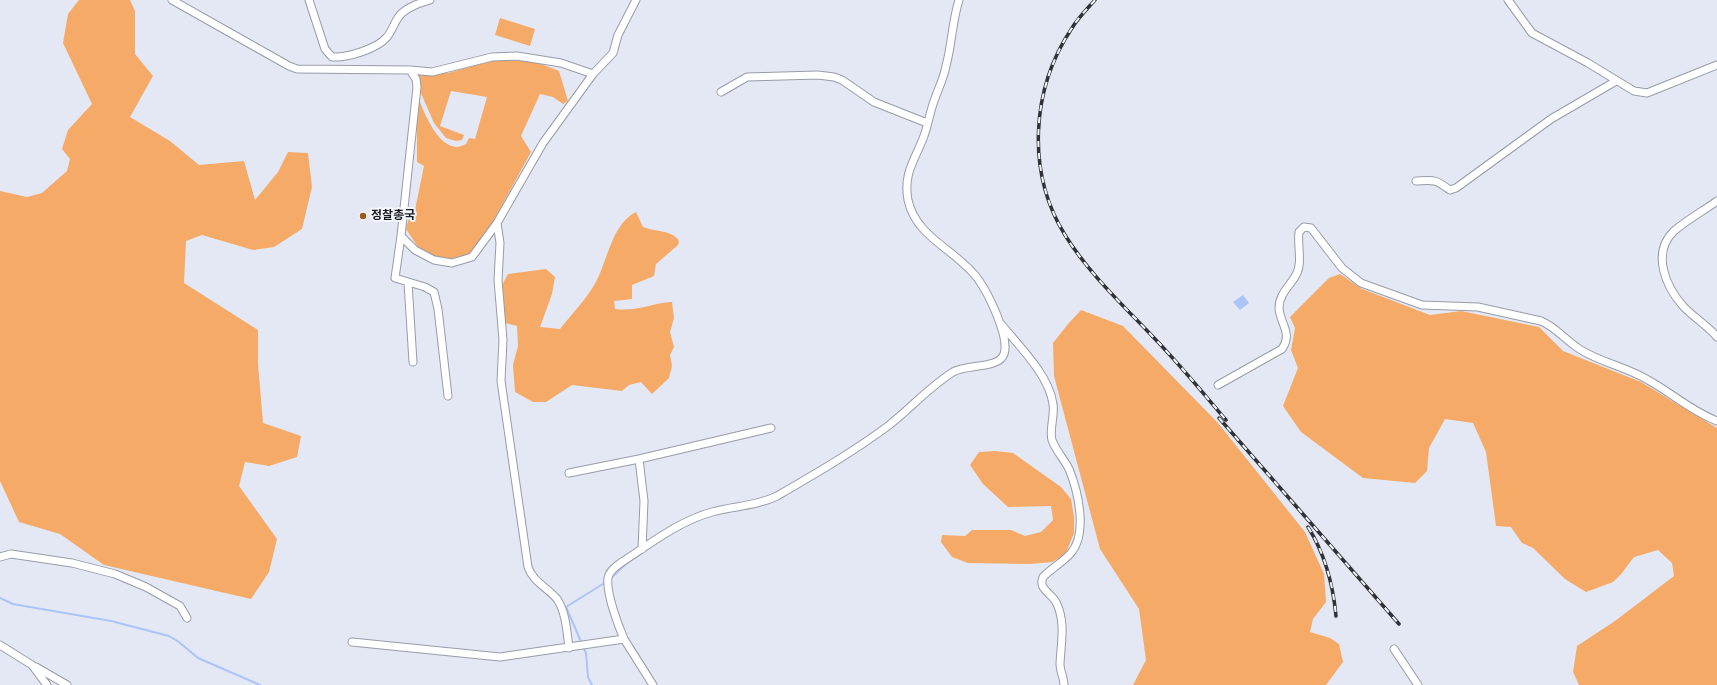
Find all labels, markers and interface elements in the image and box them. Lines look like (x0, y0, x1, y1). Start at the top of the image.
place label: 정찰총국 (371, 209, 415, 223)
marker: 정찰총국 (358, 211, 368, 221)

